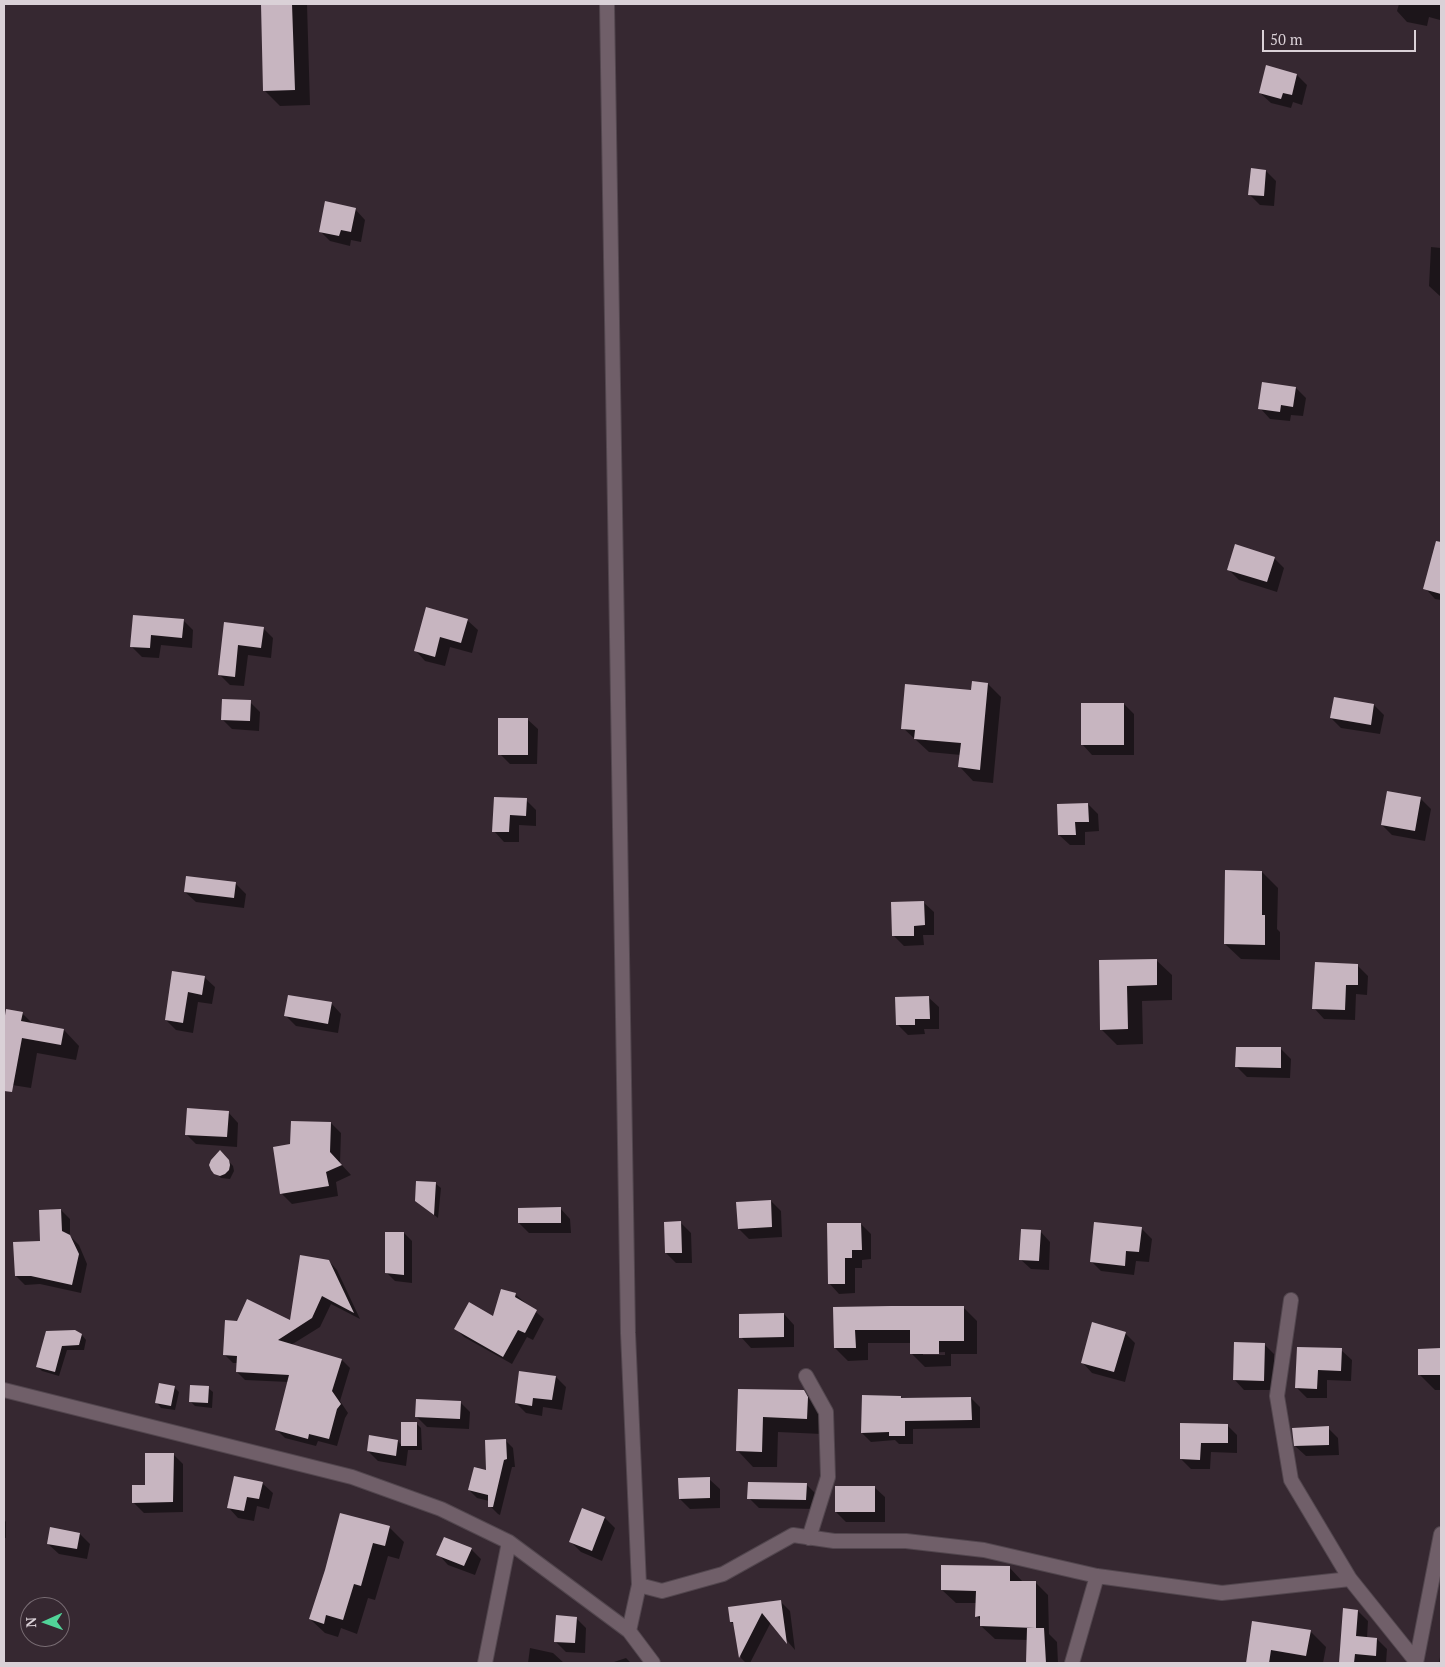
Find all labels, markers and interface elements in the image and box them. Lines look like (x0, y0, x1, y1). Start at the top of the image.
scale bar (1265, 20, 1419, 52)
text: 50 m (1270, 29, 1303, 49)
north arrow (20, 1597, 70, 1647)
text: N (21, 1617, 40, 1628)

